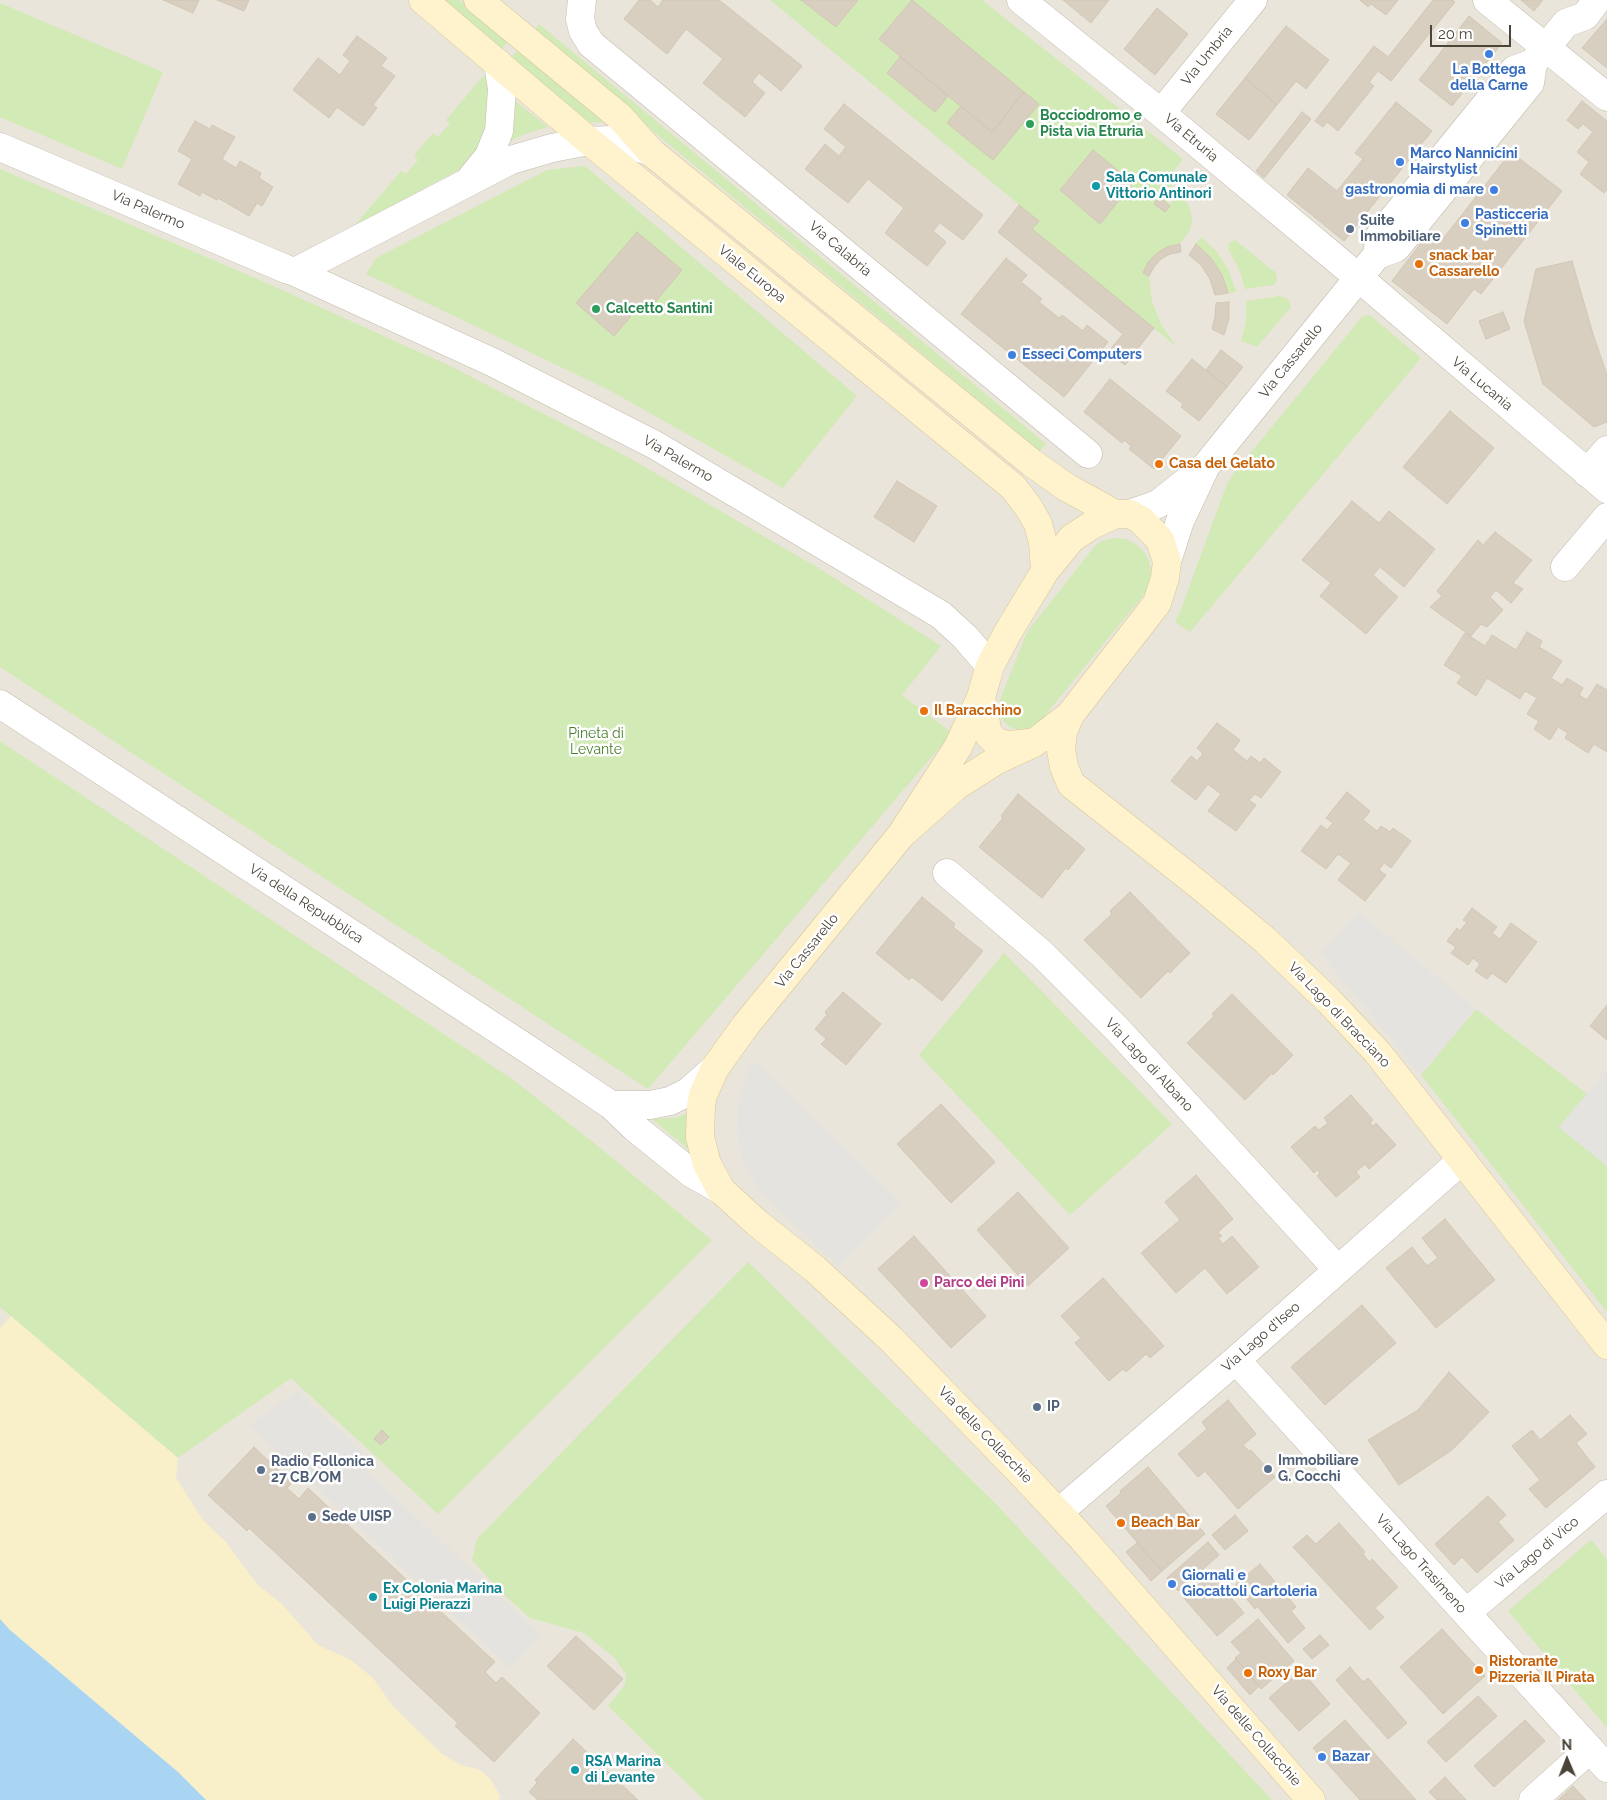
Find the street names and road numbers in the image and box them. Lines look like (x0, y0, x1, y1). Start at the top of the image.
street label: Via Umbria (1178, 23, 1236, 89)
street label: Via Etruria (1160, 110, 1222, 166)
street label: Via Palermo (109, 187, 187, 233)
street label: Via Calabria (805, 218, 875, 280)
street label: Viale Europa (715, 242, 789, 306)
street label: Via Cassarello (1256, 320, 1326, 402)
street label: Via Lucania (1448, 354, 1516, 414)
street label: Via Palermo (640, 432, 716, 486)
street label: Via della Repubblica (246, 861, 366, 947)
street label: Via Cassarello (772, 910, 842, 992)
street label: Via Lago di Bracciano (1284, 959, 1394, 1071)
street label: Via Lago di Albano (1101, 1015, 1197, 1115)
street label: Via Lago d'Iseo (1218, 1298, 1304, 1376)
street label: Via delle Collacchie (934, 1383, 1036, 1487)
street label: Via Lago Trasimeno (1372, 1511, 1470, 1617)
street label: Via Lago di Vico (1492, 1513, 1582, 1593)
street label: Via delle Collacchie (1208, 1682, 1304, 1790)

